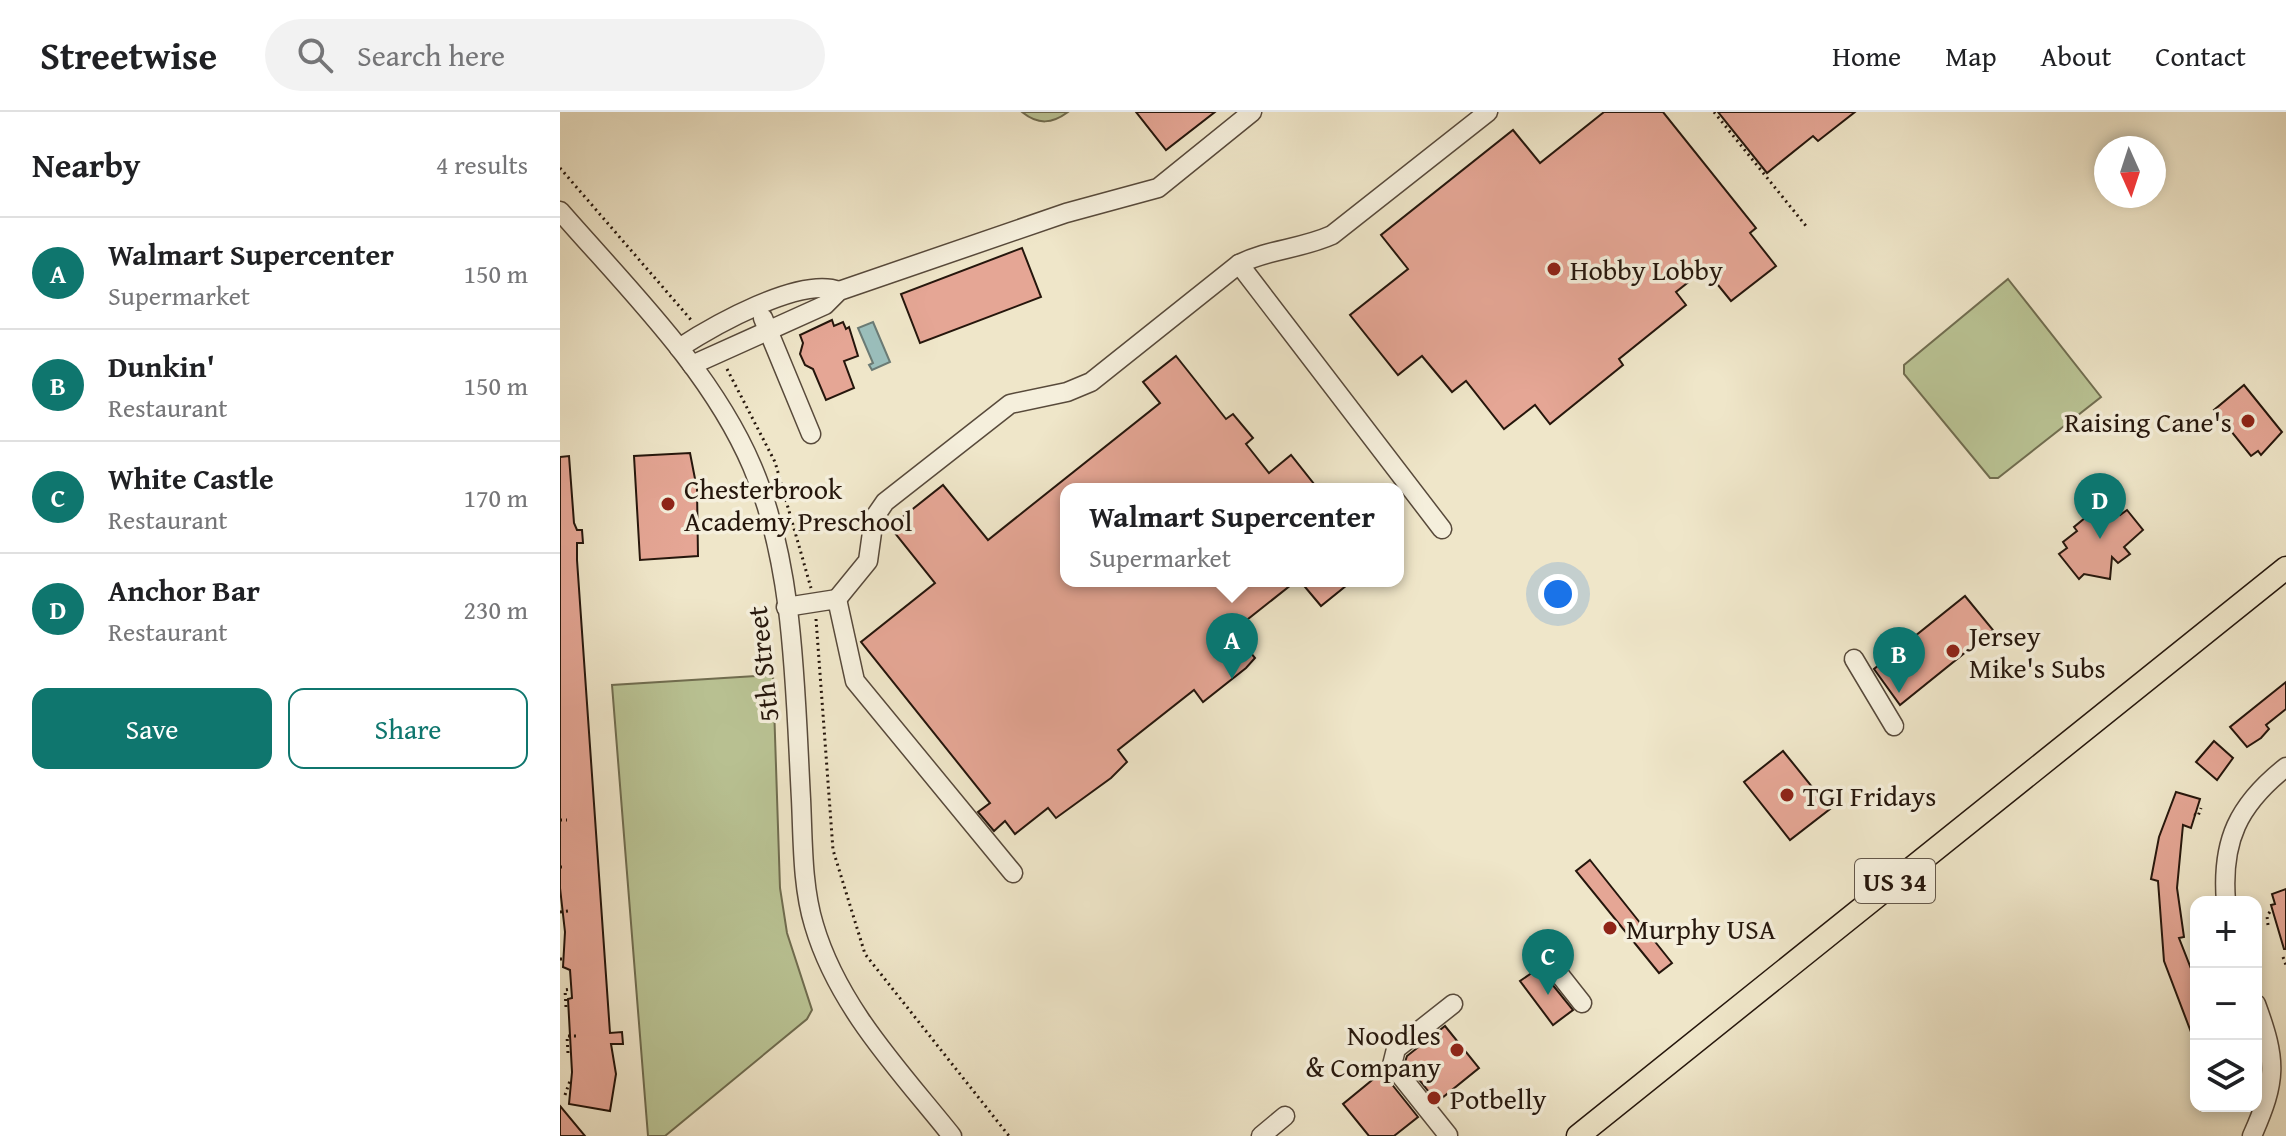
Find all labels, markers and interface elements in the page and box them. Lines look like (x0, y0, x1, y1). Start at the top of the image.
search box (265, 19, 825, 91)
text: Streetwise (40, 27, 217, 83)
icon: search (293, 33, 337, 77)
text: Search here (357, 33, 505, 77)
text: Home (1832, 35, 1901, 76)
text: Map (1945, 35, 1997, 76)
text: About (2041, 35, 2111, 76)
text: Contact (2155, 35, 2246, 76)
north arrow (2094, 136, 2166, 208)
text: Nearby (32, 140, 141, 189)
text: 4 results (436, 145, 528, 184)
text: Walmart Supercenter (108, 232, 394, 276)
place label: Hobby Lobby (1570, 249, 1723, 290)
text: A (50, 254, 66, 293)
text: 150 m (463, 254, 528, 293)
marker: Hobby Lobby (1545, 260, 1563, 278)
text: Supermarket (108, 276, 250, 315)
text: Dunkin' (108, 344, 215, 388)
text: B (50, 366, 66, 405)
text: 150 m (463, 366, 528, 405)
text: Restaurant (108, 388, 228, 427)
place label: Raising Cane's (2064, 401, 2232, 442)
marker: Raising Cane's (2239, 412, 2257, 430)
text: White Castle (108, 456, 274, 500)
place label: Chesterbrook Academy Preschool (684, 468, 912, 541)
pin: D (2074, 473, 2126, 539)
text: C (51, 478, 65, 517)
text: 170 m (463, 478, 528, 517)
popup (1060, 483, 1404, 587)
text: Walmart Supercenter (1089, 494, 1375, 538)
marker: Chesterbrook Academy Preschool (659, 495, 677, 513)
text: Restaurant (108, 500, 228, 539)
text: Supermarket (1089, 538, 1231, 577)
text: Anchor Bar (108, 568, 260, 612)
your location (1538, 574, 1578, 614)
text: D (50, 590, 66, 629)
text: 230 m (463, 590, 528, 629)
street label: 5th Street (736, 604, 788, 724)
text: Restaurant (108, 612, 228, 651)
pin: A (1206, 613, 1258, 679)
place label: Jersey Mike's Subs (1966, 615, 2106, 688)
pin: B (1873, 627, 1925, 693)
marker: Jersey Mike's Subs (1944, 642, 1962, 660)
button: Save (32, 688, 272, 769)
button: Share (288, 688, 528, 769)
place label: TGI Fridays (1803, 775, 1936, 816)
marker: TGI Fridays (1778, 786, 1796, 804)
road number: US 34 (1855, 859, 1935, 903)
map controls (2190, 896, 2262, 1112)
button: + (2190, 896, 2262, 968)
place label: Murphy USA (1626, 908, 1776, 949)
marker: Murphy USA (1601, 919, 1619, 937)
pin: C (1522, 929, 1574, 995)
button: − (2190, 968, 2262, 1040)
place label: Noodles & Company (1306, 1014, 1441, 1087)
button: layers (2190, 1040, 2262, 1112)
marker: Noodles & Company (1448, 1041, 1466, 1059)
place label: Potbelly (1450, 1078, 1547, 1119)
marker: Potbelly (1425, 1089, 1443, 1107)

